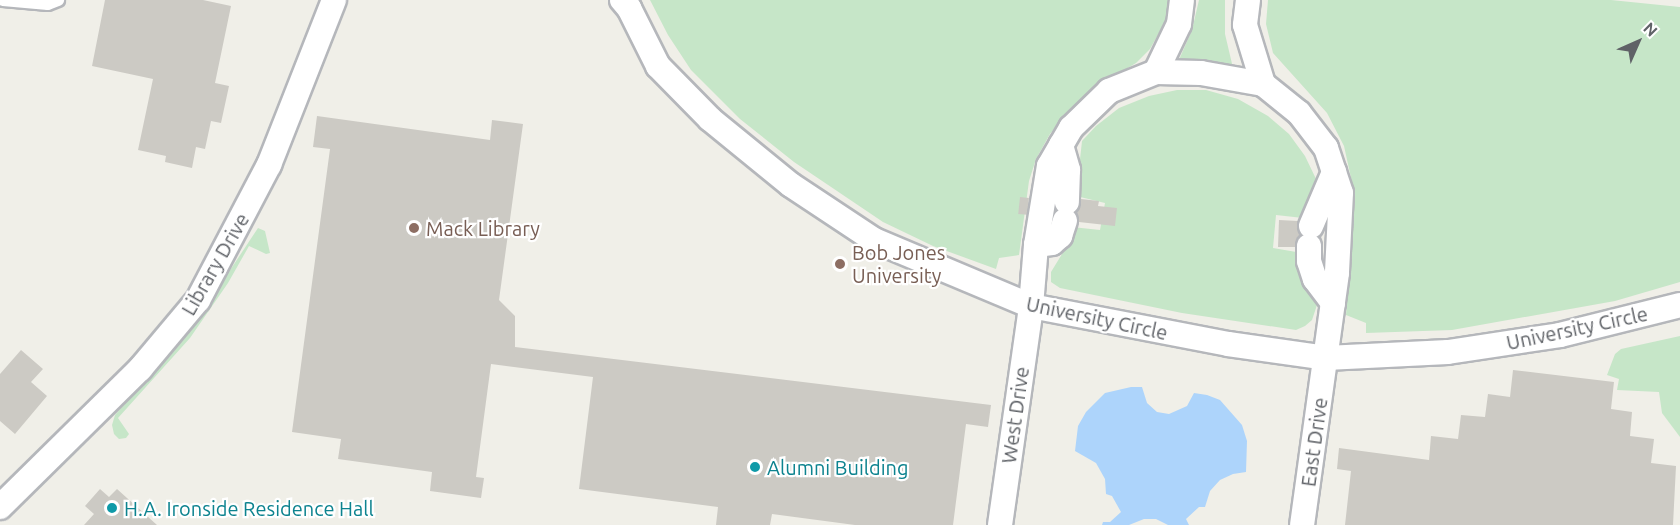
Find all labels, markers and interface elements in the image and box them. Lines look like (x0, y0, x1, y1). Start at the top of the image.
north arrow (1608, 12, 1668, 72)
text: N (1640, 19, 1661, 40)
street label: Library Drive (176, 209, 254, 319)
place label: Mack Library (426, 216, 540, 240)
marker: Mack Library (407, 221, 421, 235)
place label: Bob Jones University (852, 240, 945, 287)
marker: Bob Jones University (833, 257, 847, 271)
street label: University Circle (1024, 291, 1170, 345)
street label: University Circle (1504, 301, 1650, 355)
street label: West Drive (996, 365, 1034, 465)
street label: East Drive (1296, 396, 1332, 488)
place label: Alumni Building (767, 455, 908, 479)
marker: Alumni Building (748, 460, 762, 474)
place label: H.A. Ironside Residence Hall (124, 496, 374, 520)
marker: H.A. Ironside Residence Hall (105, 501, 119, 515)

